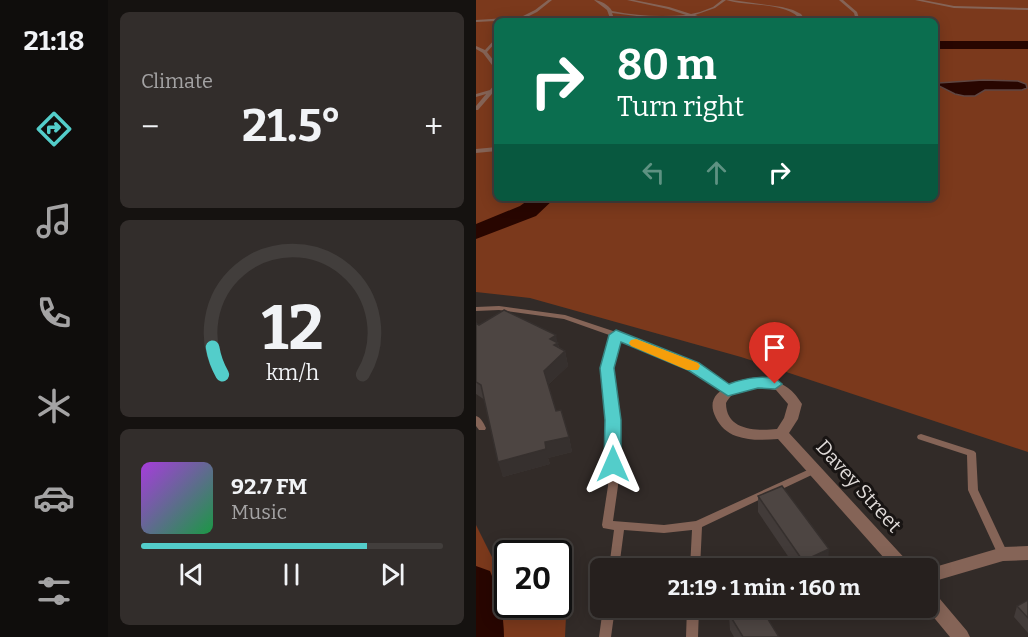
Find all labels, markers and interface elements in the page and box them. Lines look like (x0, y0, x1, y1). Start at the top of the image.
text: 21:18 (23, 25, 85, 57)
text: 80 m (617, 40, 717, 90)
icon: right (518, 42, 596, 120)
text: Climate (141, 69, 213, 93)
text: Turn right (617, 91, 744, 123)
text: 21.5° (242, 99, 341, 153)
text: − (141, 107, 159, 147)
text: + (424, 107, 443, 147)
icon: directions (33, 108, 75, 150)
icon: left (637, 156, 670, 189)
icon: ahead (700, 156, 733, 189)
icon: right (763, 156, 796, 189)
icon: music (33, 200, 75, 242)
icon: phone (33, 292, 75, 334)
text: 12 (261, 292, 323, 367)
pin (749, 322, 800, 384)
icon: arrive (758, 331, 791, 364)
text: km/h (265, 361, 319, 387)
icon: climate (33, 385, 75, 427)
position arrow (581, 432, 645, 496)
street label: Davey Street (811, 435, 907, 537)
text: 92.7 FM (231, 473, 307, 500)
icon: car (33, 477, 75, 519)
text: Music (231, 500, 287, 524)
speed limit sign: 20 (494, 540, 572, 618)
icon: previous (175, 558, 208, 591)
icon: pause (275, 558, 308, 591)
icon: next (376, 558, 409, 591)
icon: filters (33, 570, 75, 612)
text: 21:19 · 1 min · 160 m (668, 574, 860, 601)

